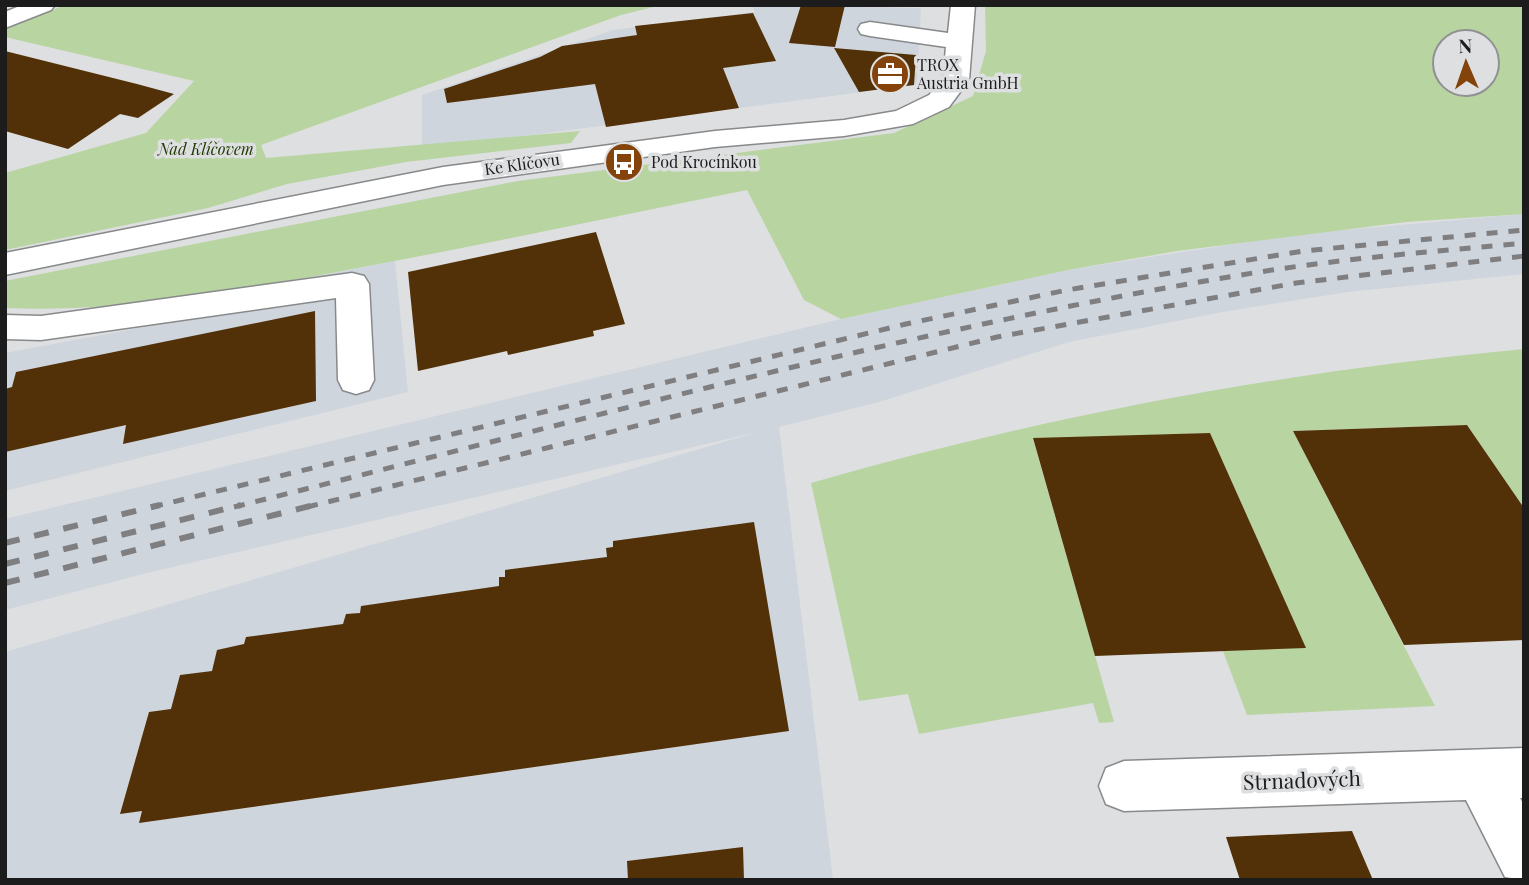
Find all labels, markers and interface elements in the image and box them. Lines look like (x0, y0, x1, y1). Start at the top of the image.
north arrow (1431, 28, 1501, 98)
text: N (1458, 32, 1473, 58)
office icon: TROX Austria GmbH (869, 53, 911, 95)
place label: TROX Austria GmbH (916, 54, 1019, 93)
park label: Nad Klíčovem (156, 138, 254, 159)
bus stop icon: Pod Krocínkou (603, 141, 645, 183)
street label: Ke Klíčovu (483, 148, 561, 179)
place label: Pod Krocínkou (651, 151, 757, 172)
street label: Strnadových (1243, 763, 1362, 795)

